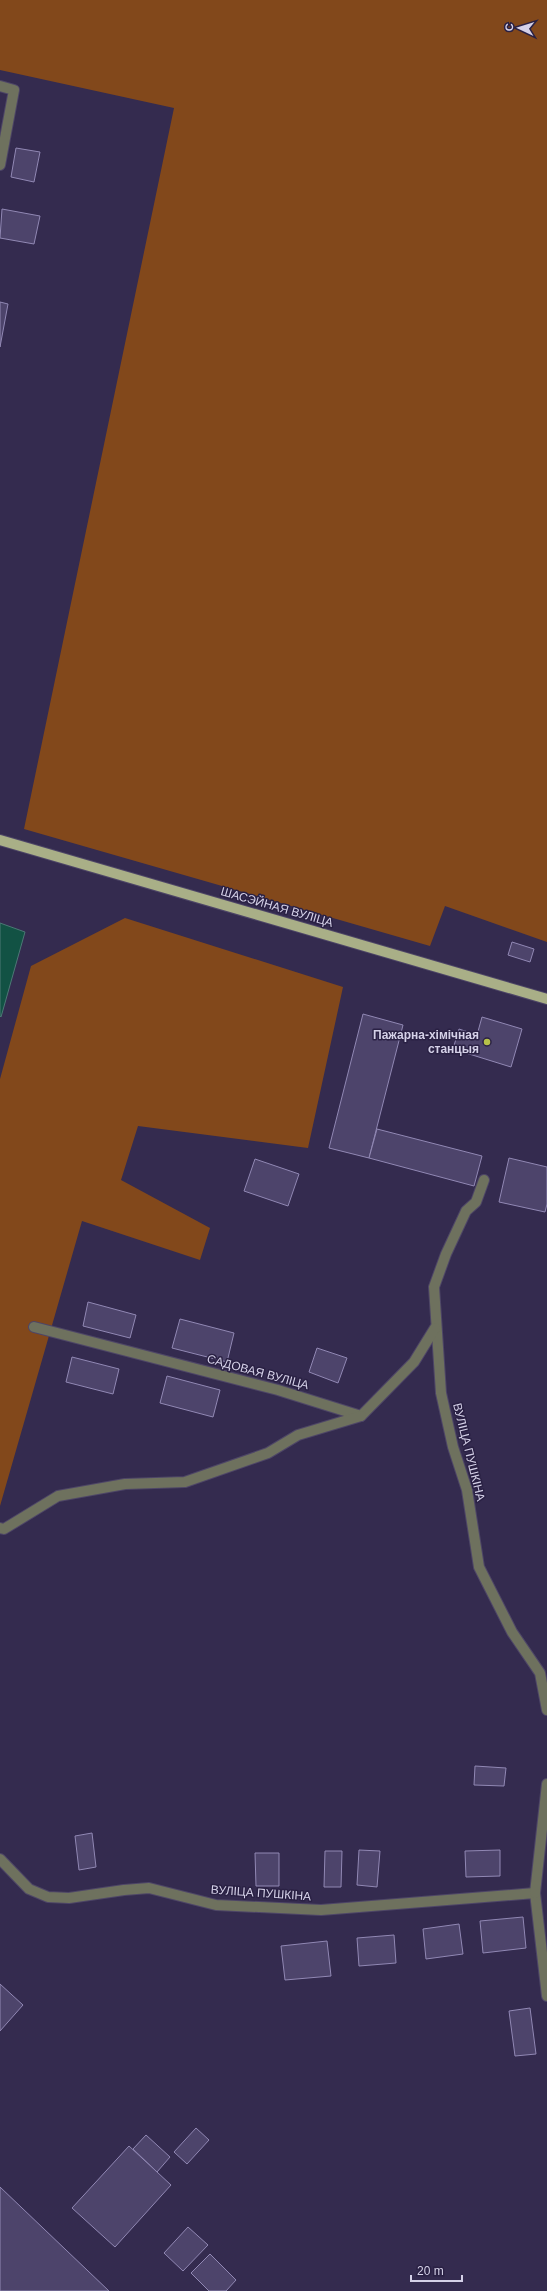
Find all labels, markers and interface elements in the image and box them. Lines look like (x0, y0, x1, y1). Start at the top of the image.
north arrow (499, 8, 539, 48)
text: С (503, 23, 515, 32)
street label: ШАСЭЙНАЯ ВУЛІЦА (219, 883, 335, 930)
place label: Пажарна-хімічная станцыя (373, 1028, 479, 1056)
marker: Пажарна-хімічная станцыя (482, 1037, 492, 1047)
street label: САДОВАЯ ВУЛІЦА (206, 1352, 310, 1392)
street label: ВУЛІЦА ПУШКІНА (450, 1402, 488, 1502)
street label: ВУЛІЦА ПУШКІНА (210, 1883, 312, 1903)
scale bar (411, 2257, 462, 2283)
text: 20 m (417, 2264, 444, 2278)

